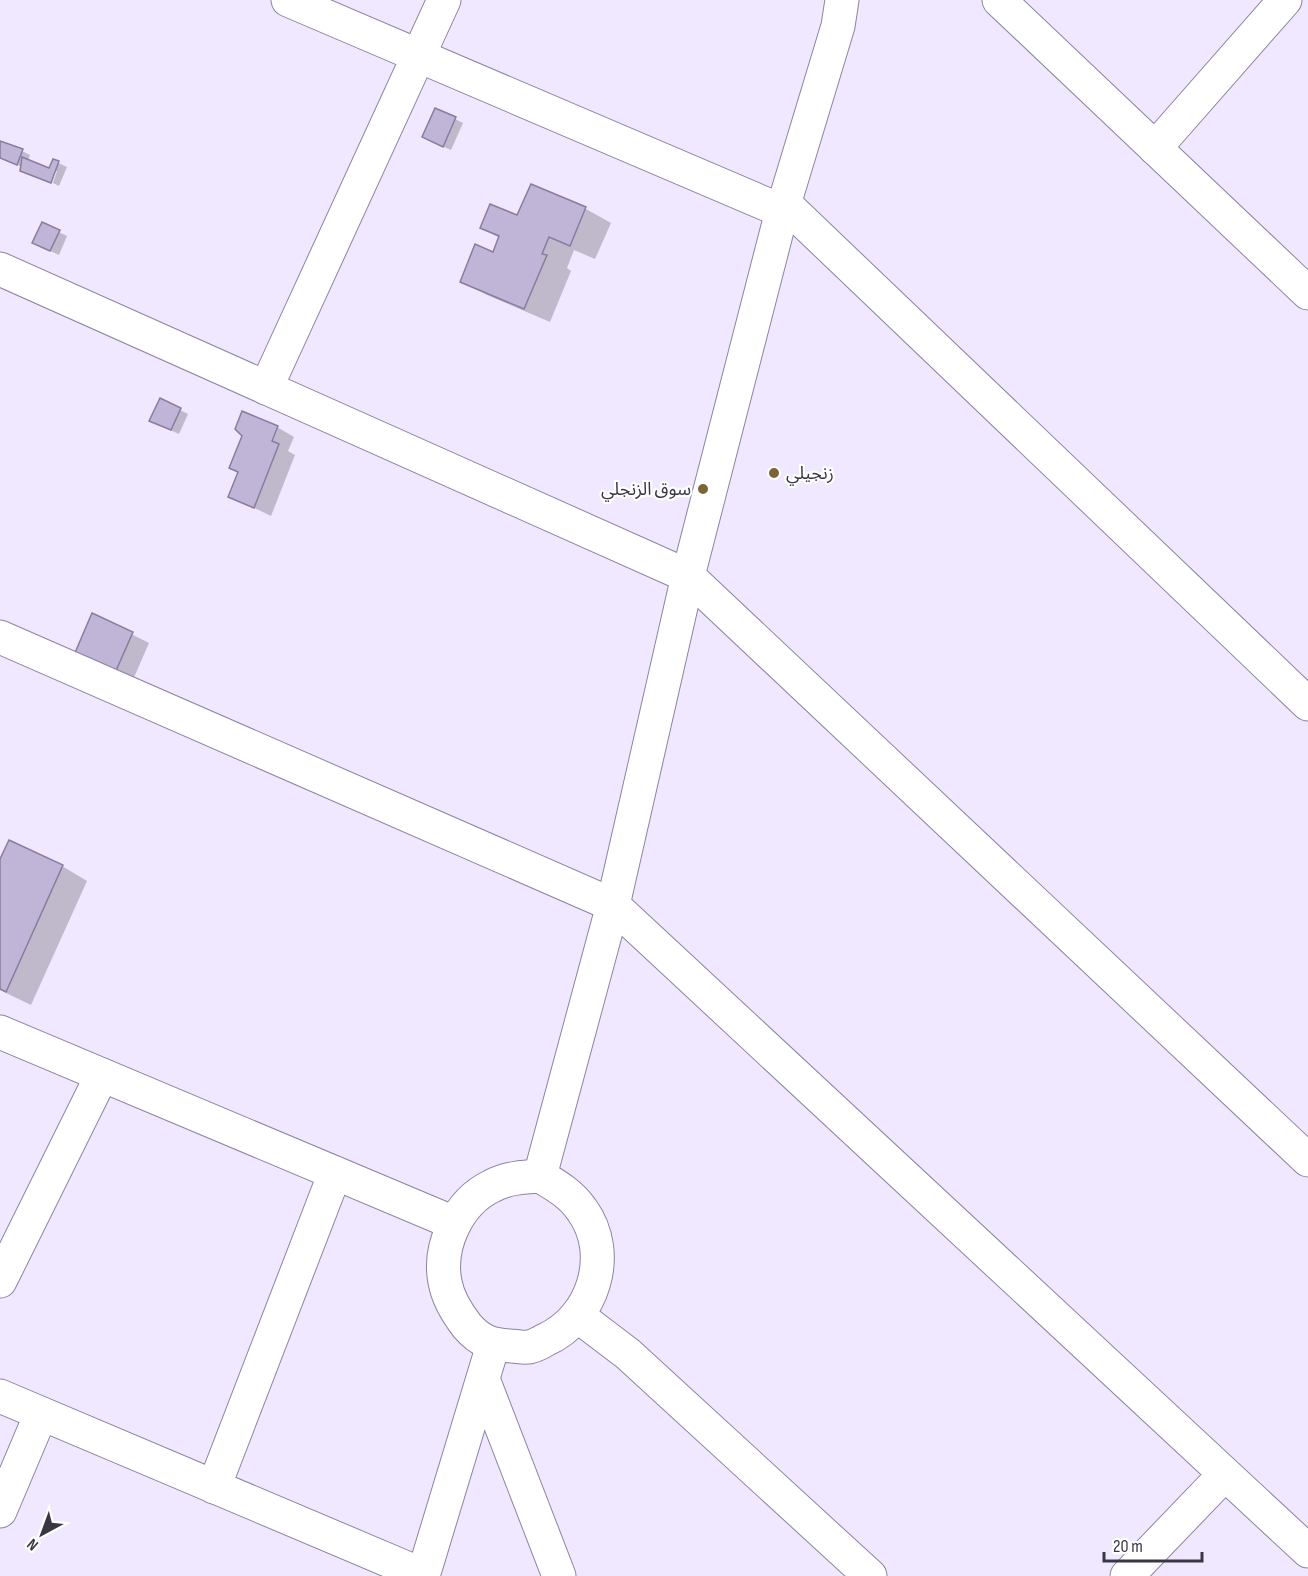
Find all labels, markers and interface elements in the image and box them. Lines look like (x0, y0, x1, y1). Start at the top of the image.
place label: زنجيلي (786, 463, 834, 486)
marker: زنجيلي (767, 466, 781, 480)
place label: سوق الزنجلي (601, 479, 691, 502)
marker: سوق الزنجلي (696, 482, 710, 496)
north arrow (12, 1504, 72, 1564)
scale bar (1104, 1525, 1202, 1563)
text: N (24, 1534, 43, 1554)
text: 20 m (1113, 1536, 1143, 1557)

